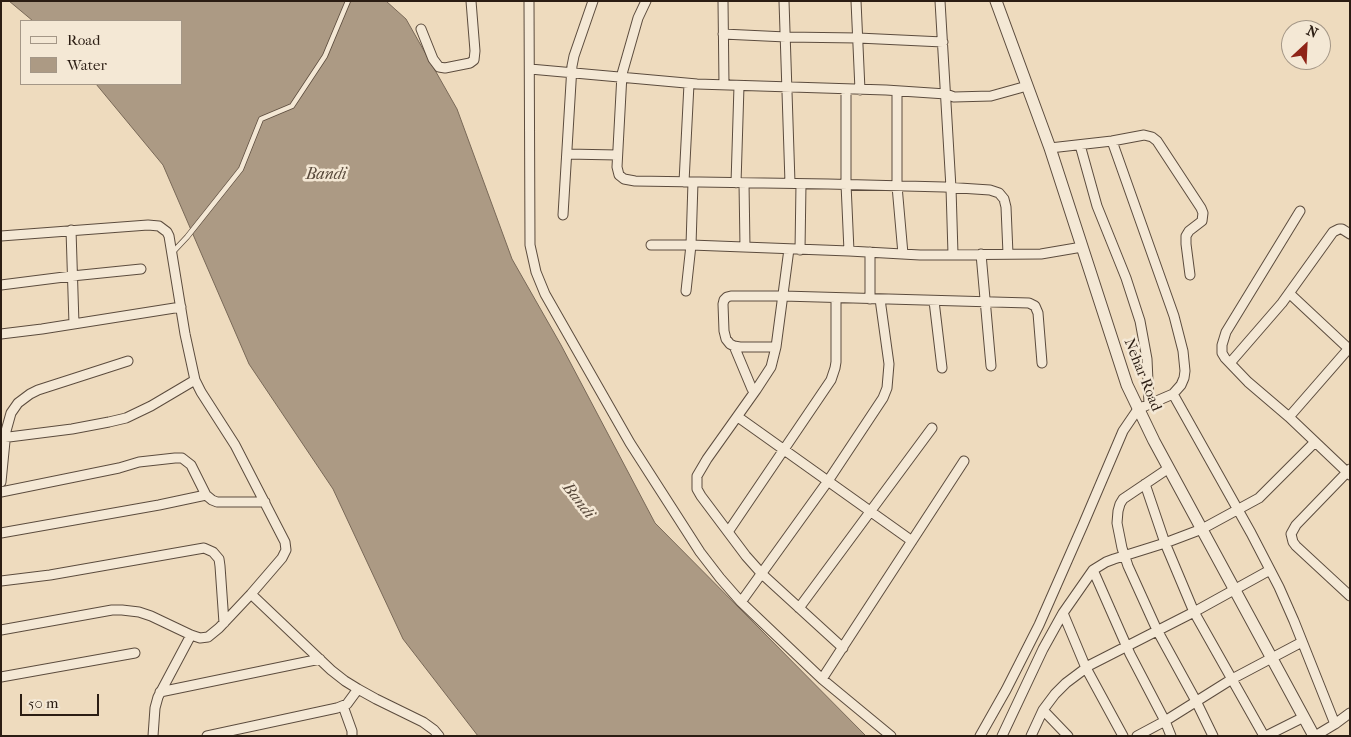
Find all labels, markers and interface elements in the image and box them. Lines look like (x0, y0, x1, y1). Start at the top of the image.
legend (20, 20, 182, 85)
north arrow (1281, 20, 1331, 70)
text: N (1304, 22, 1321, 42)
text: Road (67, 31, 100, 49)
text: Water (67, 56, 107, 74)
water label: Bandi (306, 165, 346, 185)
street label: Nehar Road (1119, 336, 1165, 414)
water label: Bandi (558, 479, 598, 523)
scale bar (22, 684, 101, 716)
text: 50 m (28, 694, 58, 712)

